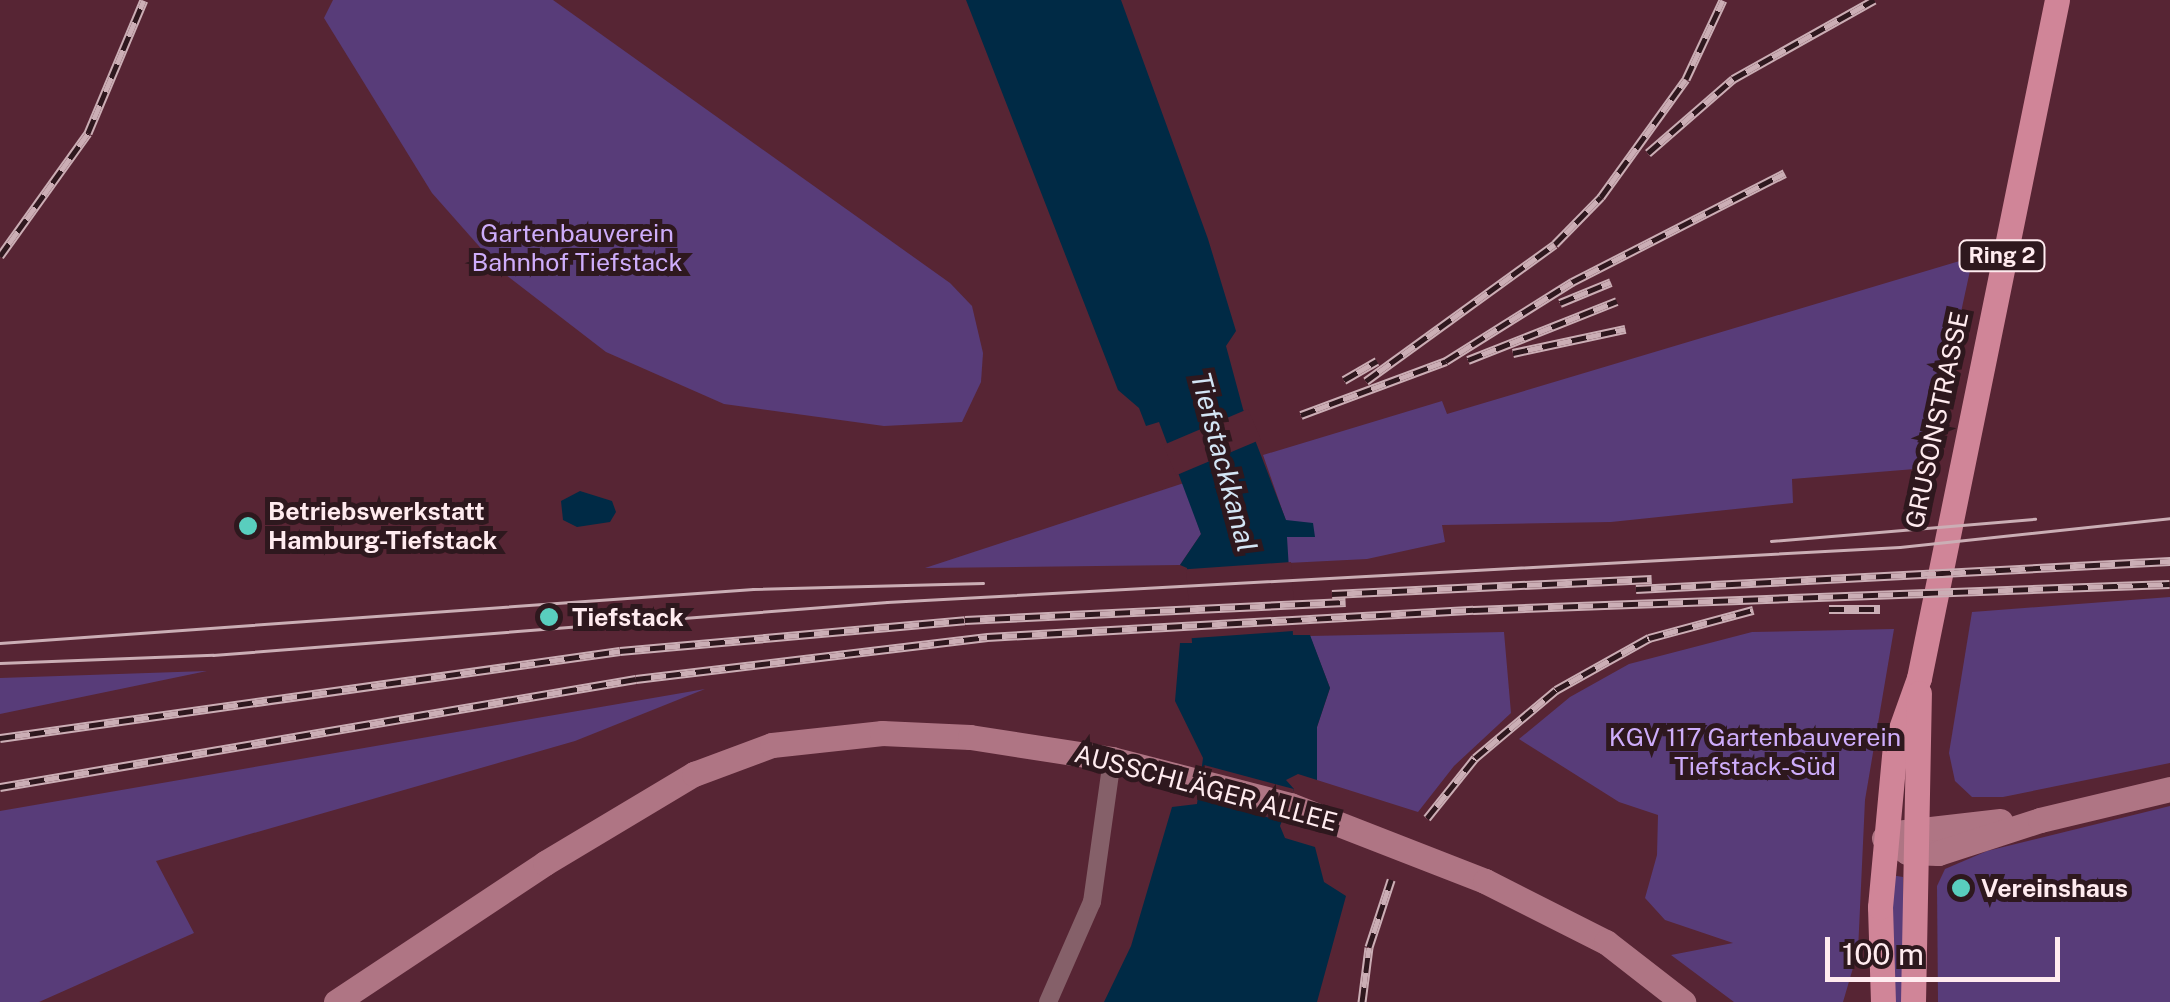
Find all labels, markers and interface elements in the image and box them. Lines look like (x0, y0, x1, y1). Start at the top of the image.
park label: Gartenbauverein Bahnhof Tiefstack (471, 219, 683, 278)
road number: Ring 2 (1957, 239, 2047, 273)
street label: GRUSONSTRASSE (1899, 309, 1975, 531)
water label: Tiefstackkanal (1184, 369, 1264, 555)
place label: Betriebswerkstatt Hamburg-Tiefstack (268, 497, 497, 556)
marker: Betriebswerkstatt Hamburg-Tiefstack (237, 515, 259, 537)
place label: Tiefstack (572, 602, 684, 632)
marker: Tiefstack (536, 604, 562, 630)
park label: KGV 117 Gartenbauverein Tiefstack-Süd (1609, 723, 1901, 782)
street label: AUSSCHLÄGER ALLEE (1071, 738, 1341, 838)
place label: Vereinshaus (1981, 873, 2128, 903)
marker: Vereinshaus (1950, 877, 1972, 899)
scale bar (1830, 917, 2065, 979)
text: 100 m (1842, 936, 1924, 972)

